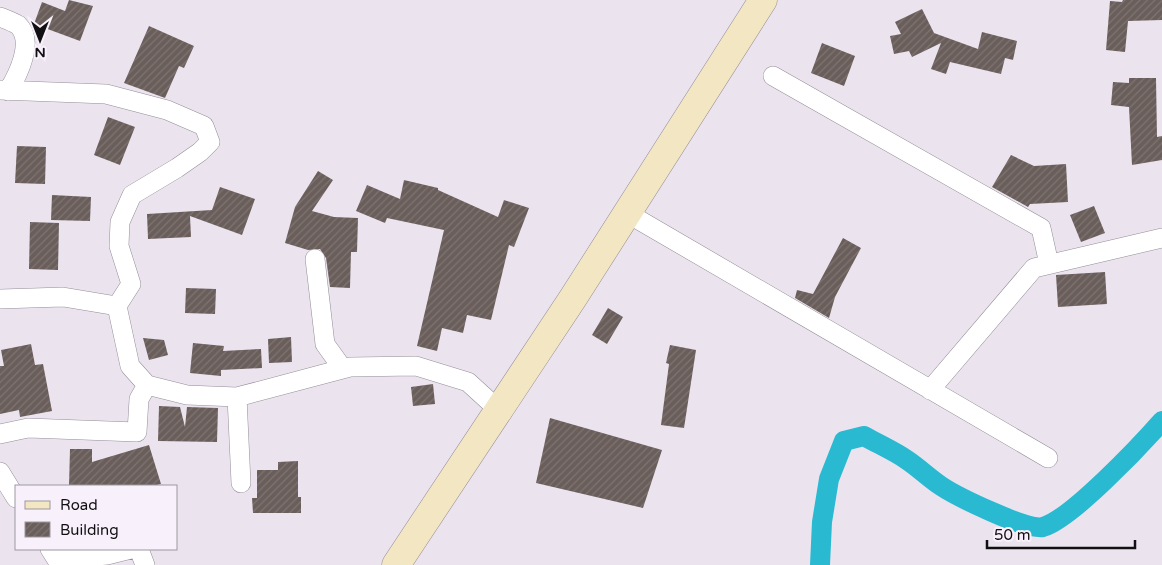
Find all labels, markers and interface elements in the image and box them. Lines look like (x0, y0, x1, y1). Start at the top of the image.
north arrow (15, 15, 65, 65)
text: N (34, 44, 46, 61)
legend (15, 485, 178, 550)
text: Road (60, 496, 98, 514)
scale bar (987, 518, 1134, 550)
text: Building (60, 521, 119, 539)
text: 50 m (994, 526, 1031, 544)

